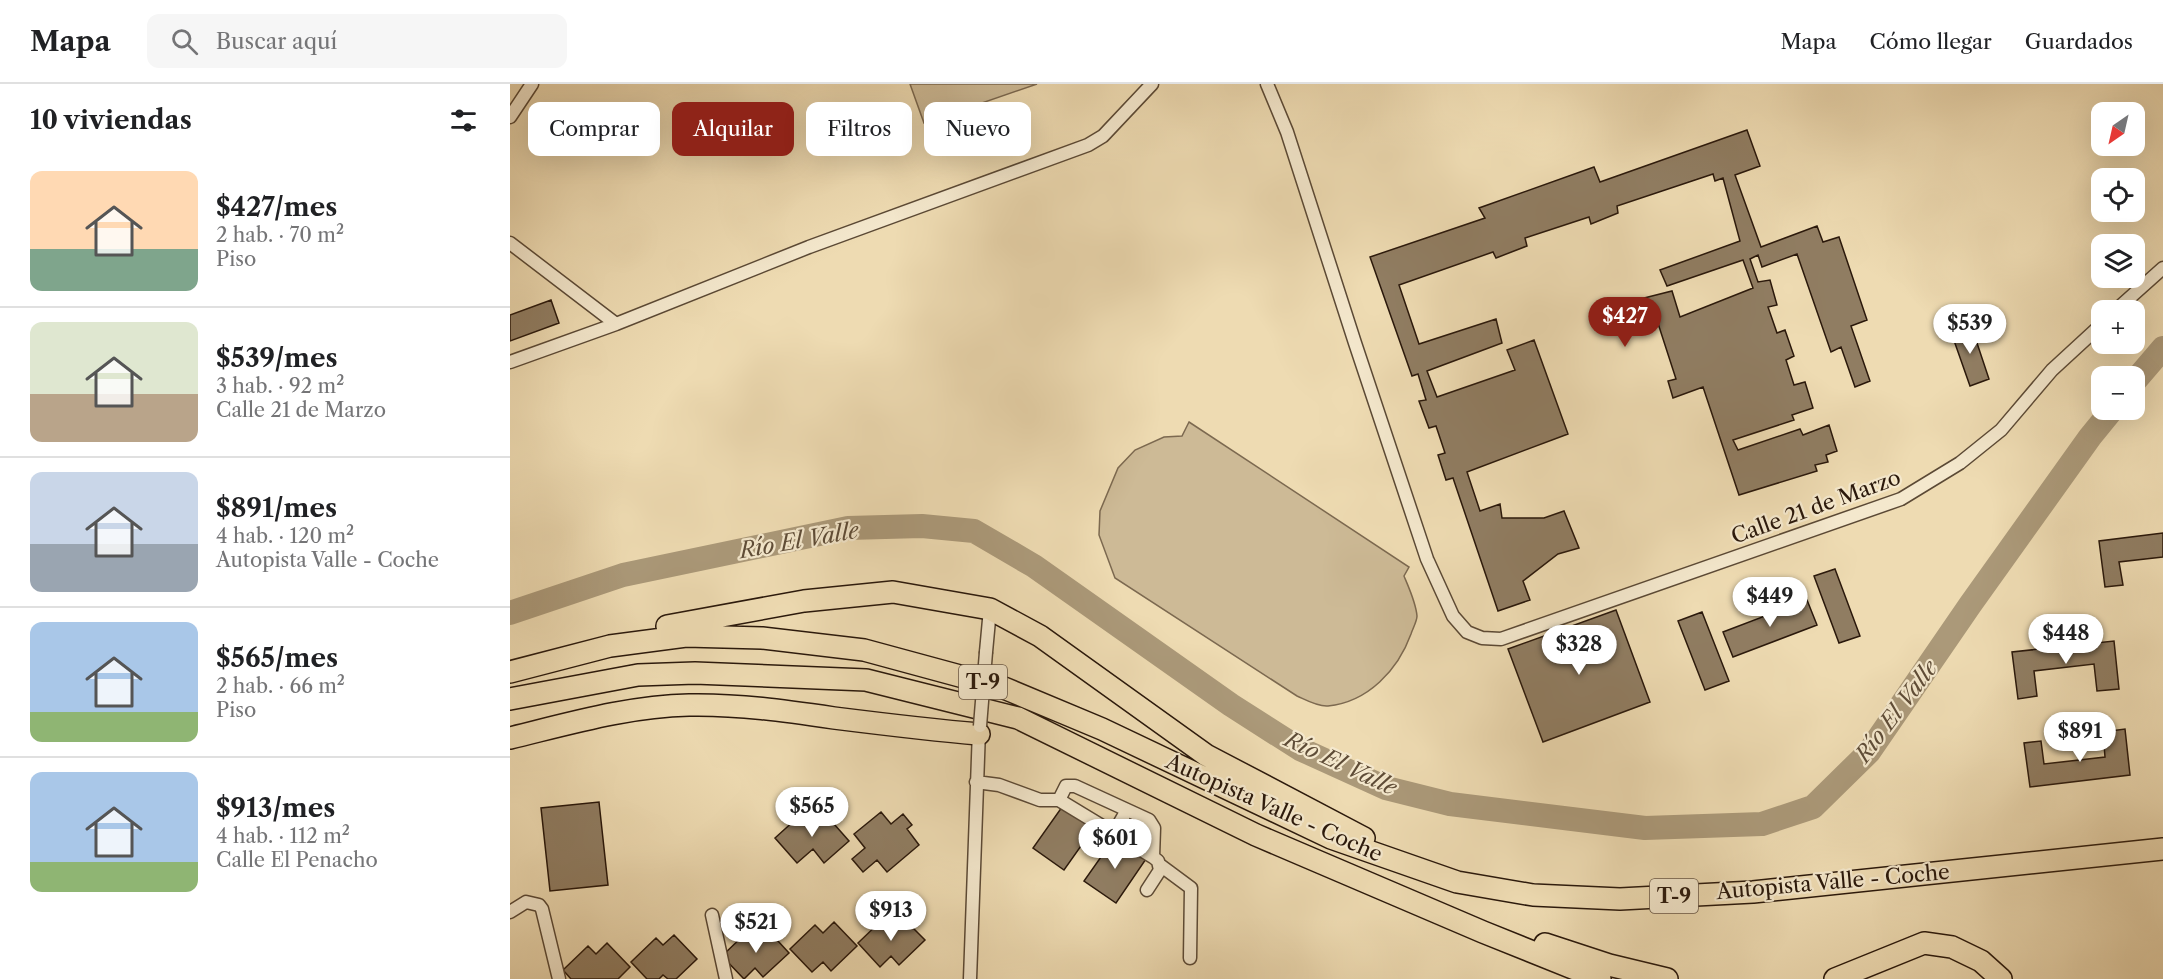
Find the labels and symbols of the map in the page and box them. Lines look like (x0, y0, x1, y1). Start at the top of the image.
north arrow (2091, 102, 2145, 156)
pin: $427 (1589, 297, 1661, 348)
pin: $539 (1934, 304, 2006, 355)
street label: Calle 21 de Marzo (1728, 464, 1904, 549)
water label: Río El Valle (735, 517, 862, 565)
pin: $449 (1734, 577, 1806, 628)
pin: $448 (2030, 614, 2102, 665)
pin: $328 (1543, 625, 1615, 676)
water label: Río El Valle (1848, 654, 1944, 769)
road number: T-9 (959, 665, 1007, 699)
pin: $891 (2044, 712, 2116, 763)
water label: Río El Valle (1279, 725, 1402, 802)
street label: Autopista Valle - Coche (1161, 748, 1386, 867)
pin: $565 (776, 787, 848, 838)
pin: $601 (1079, 819, 1151, 870)
street label: Autopista Valle - Coche (1714, 859, 1951, 904)
road number: T-9 (1650, 879, 1698, 913)
pin: $913 (855, 891, 927, 942)
pin: $521 (720, 903, 792, 954)

